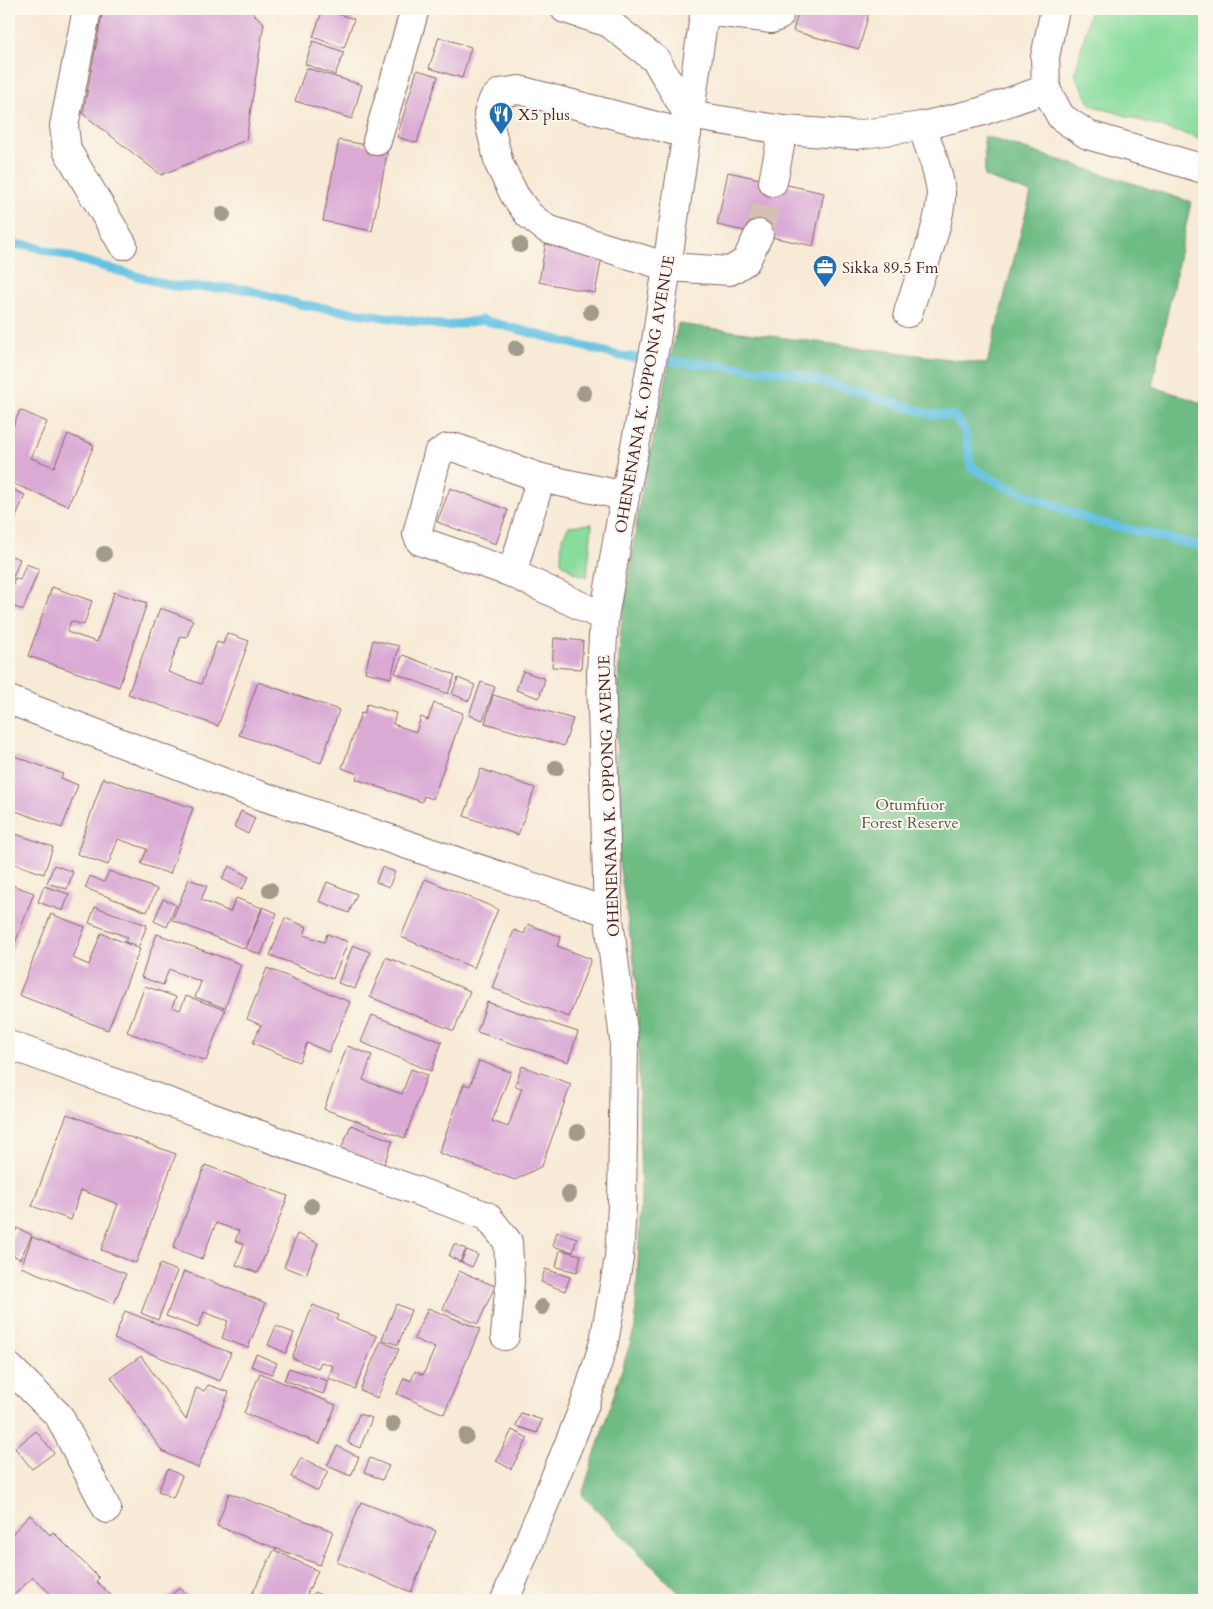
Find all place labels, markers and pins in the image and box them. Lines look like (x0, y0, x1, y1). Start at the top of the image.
restaurant icon: X5 plus (488, 101, 514, 135)
place label: X5 plus (518, 104, 570, 126)
office icon: Sikka 89.5 Fm (812, 254, 838, 288)
place label: Sikka 89.5 Fm (842, 257, 939, 279)

